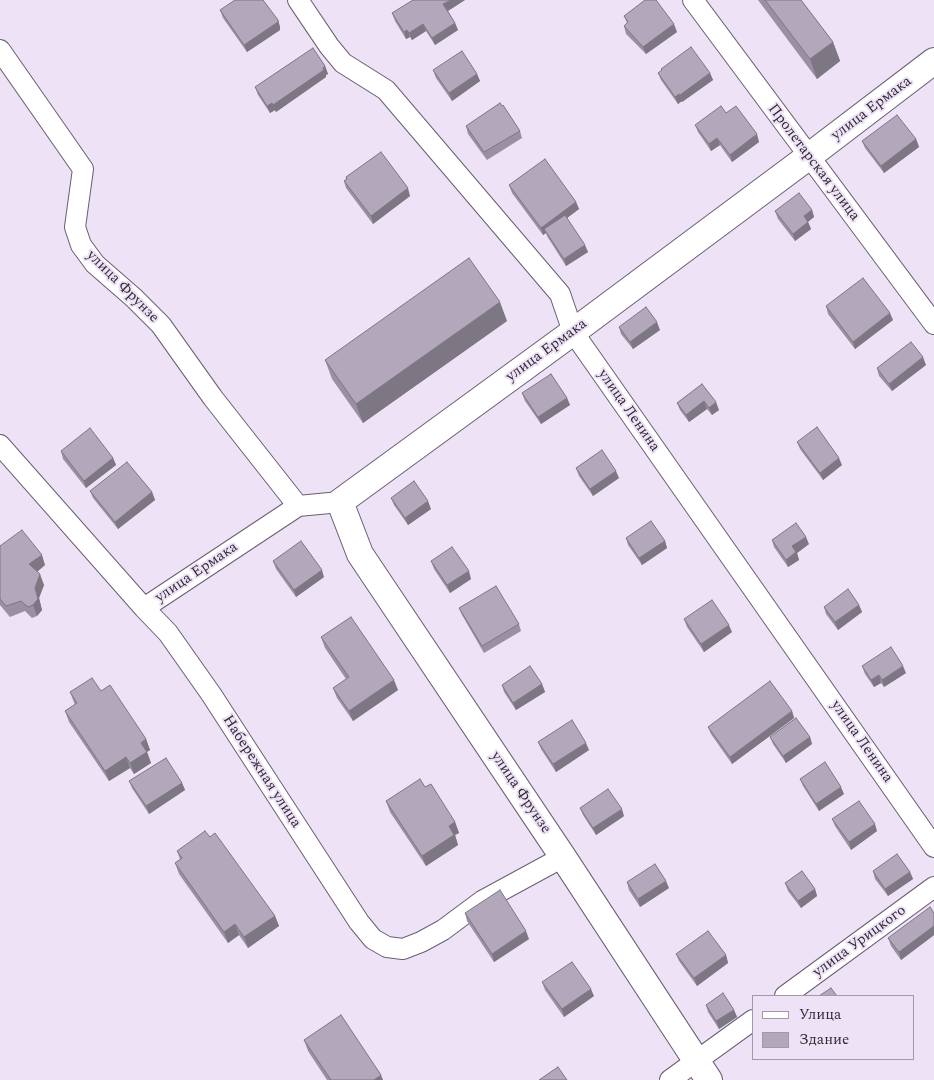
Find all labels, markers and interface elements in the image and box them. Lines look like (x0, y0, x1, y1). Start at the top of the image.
street label: улица Ермака (828, 73, 916, 145)
street label: Пролетарская улица (763, 101, 863, 225)
street label: улица Фрунзе (82, 247, 162, 327)
street label: улица Ермака (503, 316, 591, 386)
street label: улица Ленина (593, 366, 663, 456)
street label: улица Ермака (152, 539, 242, 607)
street label: улица Ленина (826, 697, 896, 787)
street label: Набережная улица (218, 712, 304, 832)
street label: улица Фрунзе (486, 748, 554, 838)
street label: улица Урицкого (810, 902, 910, 982)
legend (752, 995, 914, 1060)
text: Улица (799, 1003, 841, 1026)
text: Здание (799, 1028, 849, 1051)

